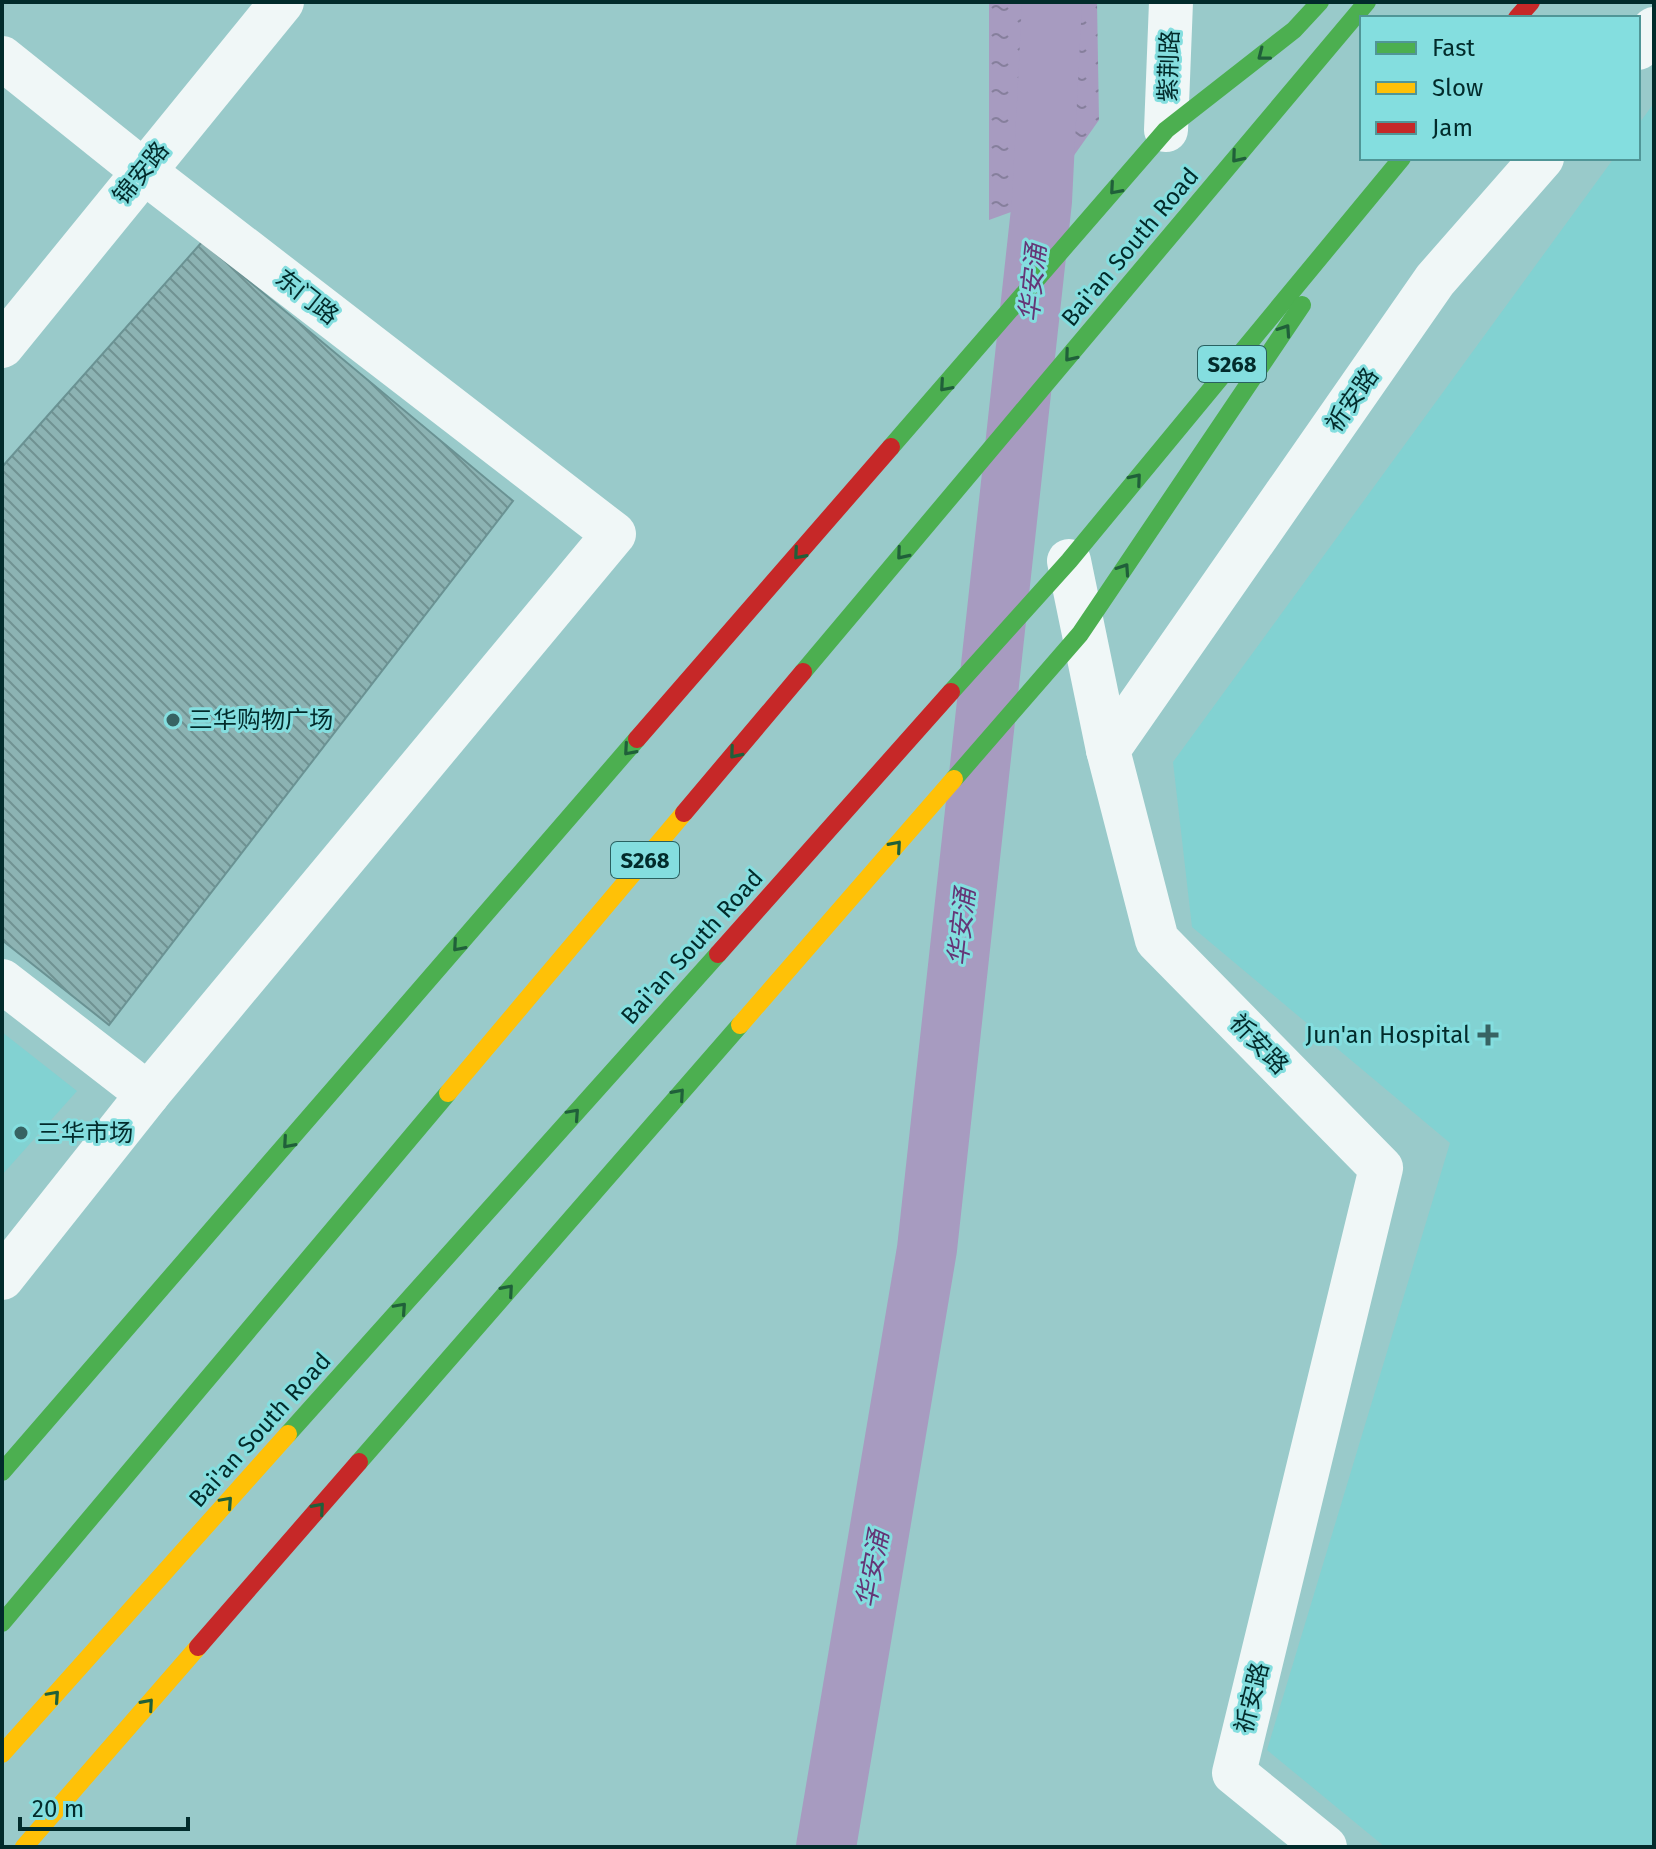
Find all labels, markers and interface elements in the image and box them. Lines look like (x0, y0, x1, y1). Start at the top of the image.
legend (1360, 16, 1640, 160)
street label: 紫荆路 (1154, 30, 1184, 102)
text: Fast (1432, 34, 1475, 62)
one-way arrow (1257, 45, 1272, 59)
text: Slow (1432, 74, 1483, 102)
text: Jam (1432, 114, 1473, 142)
street label: 锦安路 (107, 136, 175, 210)
one-way arrow (1232, 147, 1247, 162)
street label: Bai'an South Road (1056, 162, 1204, 332)
one-way arrow (1110, 180, 1125, 195)
water label: 华安涌 (1014, 240, 1053, 323)
street label: 东门路 (270, 264, 344, 330)
one-way arrow (1275, 325, 1290, 339)
one-way arrow (1065, 346, 1080, 361)
road number: S268 (1198, 346, 1266, 382)
street label: 祈安路 (1320, 362, 1384, 438)
one-way arrow (940, 376, 955, 391)
one-way arrow (1127, 474, 1141, 489)
one-way arrow (794, 544, 809, 559)
one-way arrow (897, 545, 912, 560)
one-way arrow (1114, 564, 1129, 578)
place label: 三华购物广场 (189, 706, 333, 734)
marker: 三华购物广场 (164, 711, 182, 729)
one-way arrow (624, 741, 638, 755)
one-way arrow (730, 744, 745, 759)
one-way arrow (886, 840, 900, 855)
road number: S268 (611, 842, 679, 878)
street label: Bai'an South Road (615, 864, 769, 1030)
water label: 华安涌 (943, 884, 982, 967)
one-way arrow (453, 937, 468, 952)
street label: 祈安路 (1224, 1008, 1294, 1080)
place label: Jun'an Hospital (1306, 1021, 1470, 1049)
marker: Jun'an Hospital (1477, 1024, 1499, 1046)
one-way arrow (669, 1089, 684, 1104)
one-way arrow (564, 1109, 579, 1124)
place label: 三华市场 (37, 1119, 133, 1147)
marker: 三华市场 (12, 1124, 30, 1142)
one-way arrow (283, 1133, 297, 1148)
one-way arrow (498, 1285, 513, 1300)
one-way arrow (391, 1303, 405, 1318)
street label: Bai'an South Road (183, 1347, 337, 1513)
one-way arrow (218, 1496, 232, 1511)
one-way arrow (309, 1502, 324, 1517)
water label: 华安涌 (851, 1525, 896, 1610)
street label: 祈安路 (1230, 1660, 1274, 1736)
one-way arrow (44, 1690, 59, 1705)
one-way arrow (138, 1698, 153, 1713)
scale bar (20, 1781, 188, 1831)
text: 20 m (32, 1795, 84, 1823)

